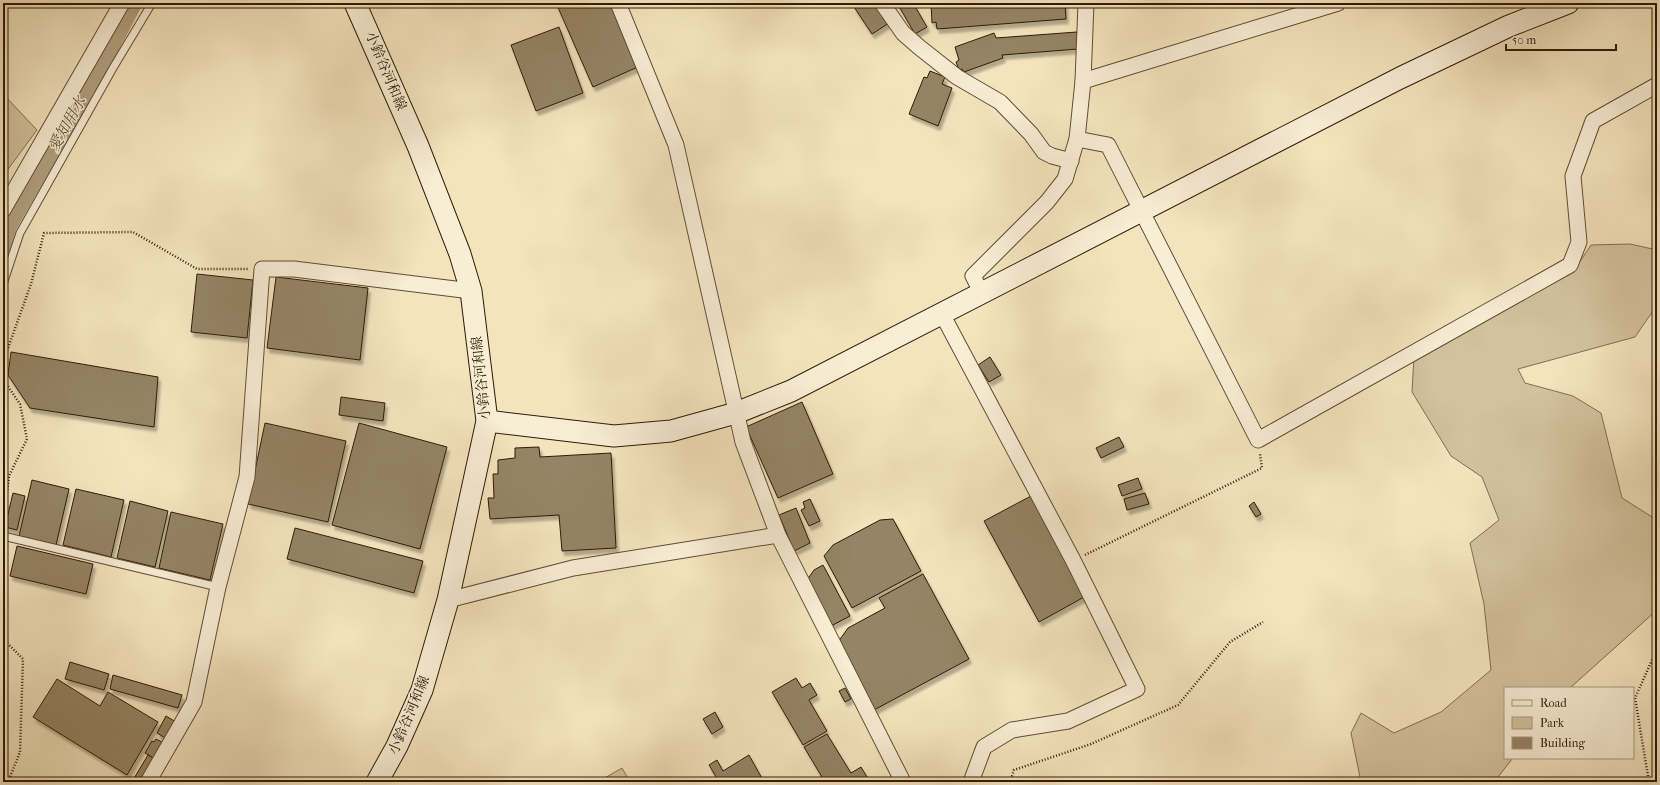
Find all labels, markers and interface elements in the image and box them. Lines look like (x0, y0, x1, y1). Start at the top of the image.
scale bar (1506, 26, 1616, 52)
street label: 小鈴谷河和線 (362, 29, 410, 113)
text: 50 m (1512, 33, 1536, 47)
water label: 愛知用水 (45, 92, 90, 155)
street label: 小鈴谷河和線 (468, 335, 494, 421)
street label: 小鈴谷河和線 (385, 673, 433, 757)
legend (1504, 687, 1634, 759)
text: Road (1540, 696, 1567, 710)
text: Park (1540, 716, 1565, 730)
text: Building (1540, 736, 1585, 750)

